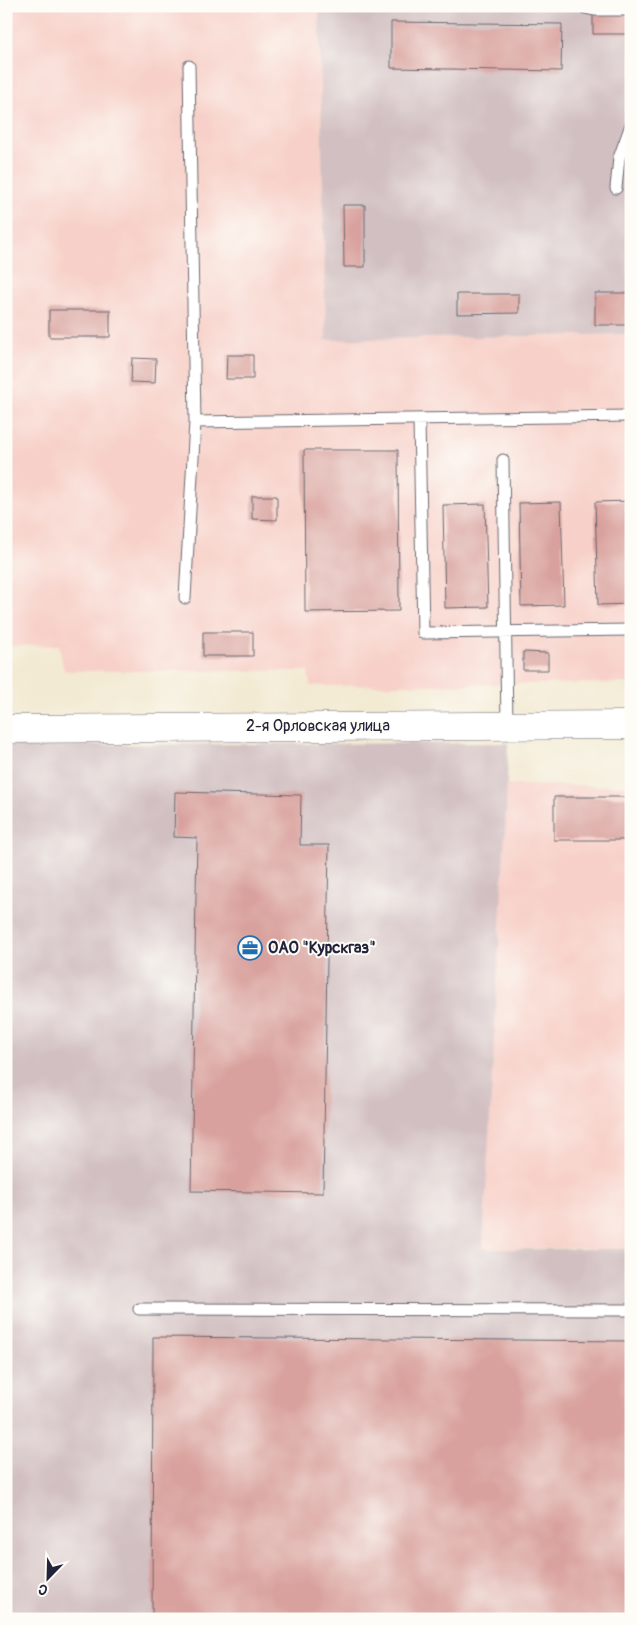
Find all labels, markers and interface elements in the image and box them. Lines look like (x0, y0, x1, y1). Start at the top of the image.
street label: 2-я Орловская улица (246, 716, 390, 736)
office icon: ОАО "Курскгаз" (237, 935, 263, 961)
place label: ОАО "Курскгаз" (268, 938, 376, 958)
north arrow (22, 1552, 72, 1602)
text: С (35, 1580, 50, 1599)

